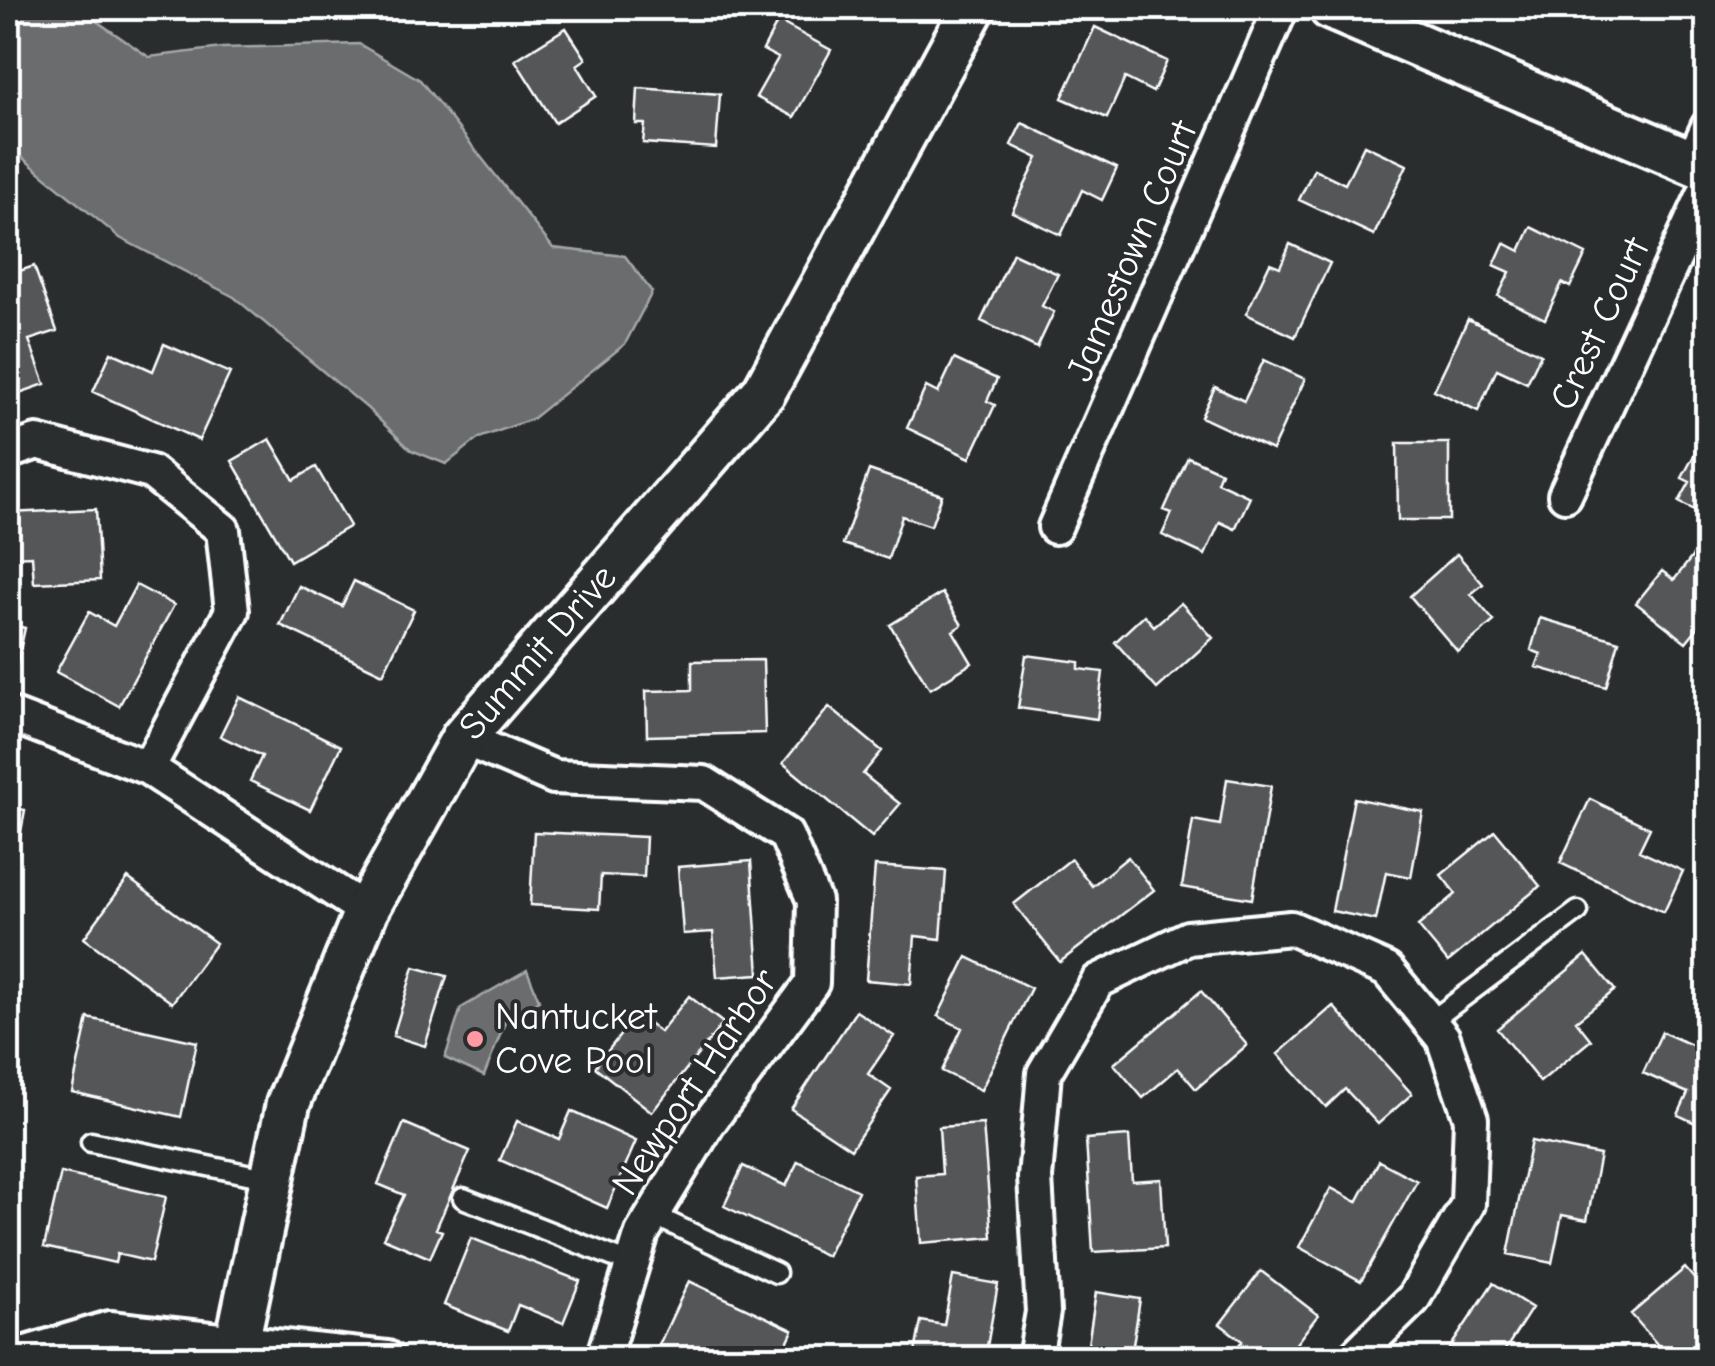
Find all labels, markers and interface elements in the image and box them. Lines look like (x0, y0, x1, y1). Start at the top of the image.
street label: Jamestown Court (1057, 113, 1207, 388)
street label: Crest Court (1541, 230, 1659, 417)
street label: Summit Drive (450, 556, 626, 749)
street label: Newport Harbor (603, 961, 787, 1203)
place label: Nantucket Cove Pool (495, 995, 658, 1083)
marker: Nantucket Cove Pool (464, 1028, 486, 1050)

